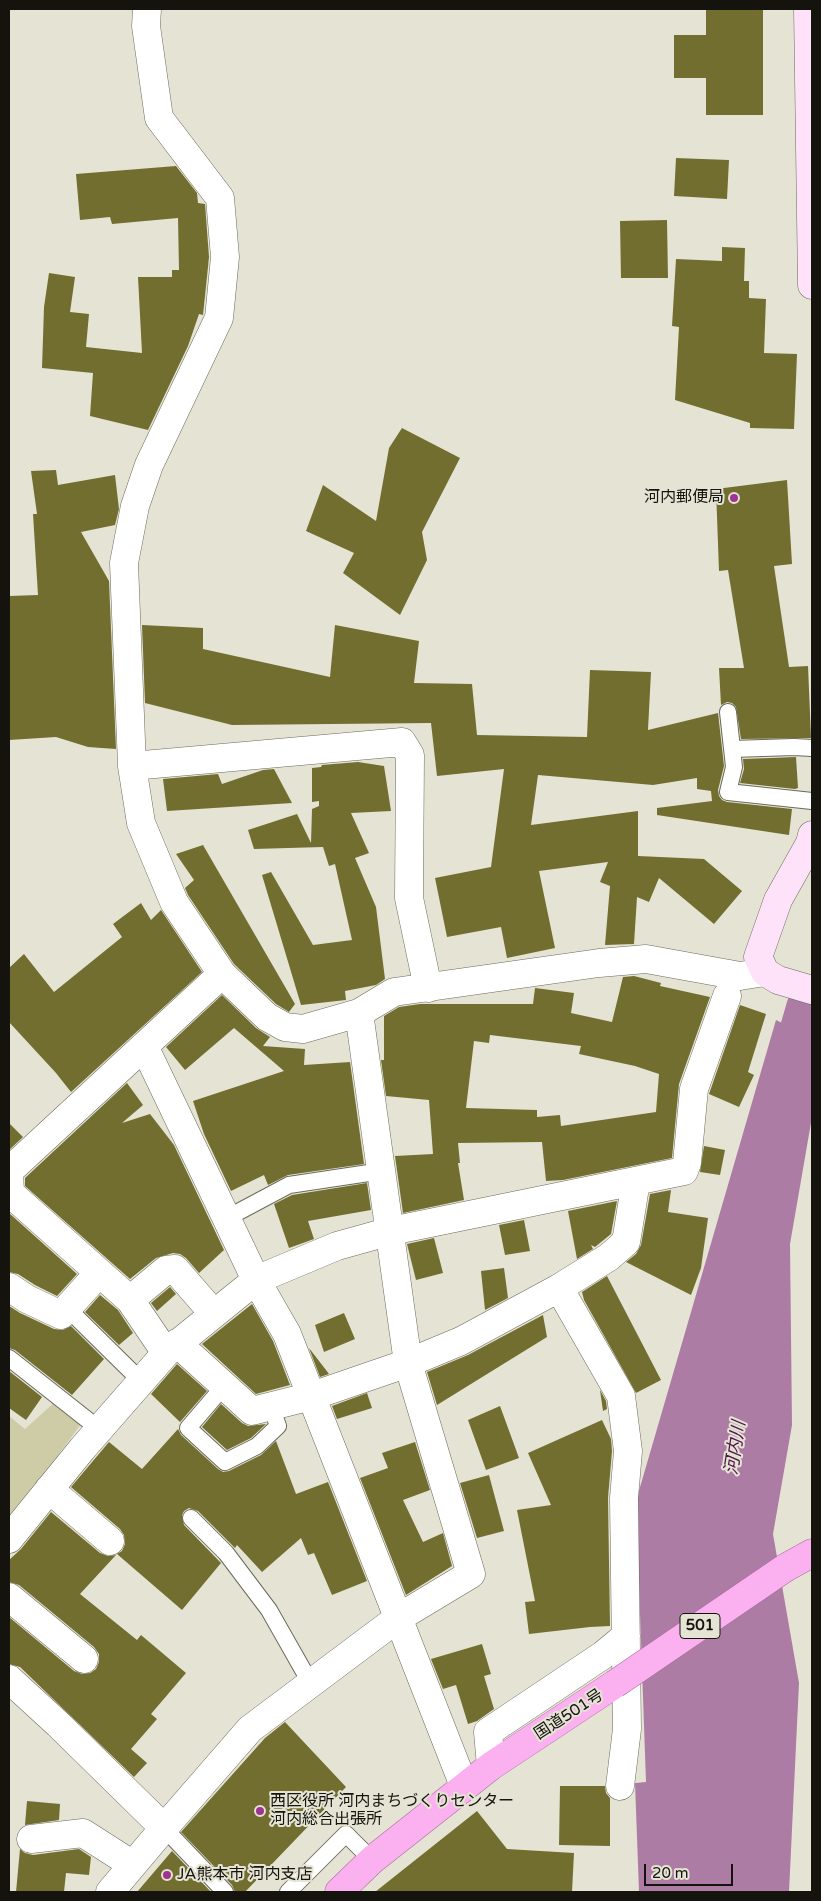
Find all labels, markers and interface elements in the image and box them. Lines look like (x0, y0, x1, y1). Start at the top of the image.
place label: 河内郵便局 (644, 488, 724, 508)
marker: 河内郵便局 (728, 492, 740, 504)
water label: 河内川 (721, 1420, 751, 1476)
road number: 501 (680, 1614, 720, 1638)
street label: 国道501号 (531, 1686, 607, 1744)
place label: 西区役所 河内まちづくりセンター 河内総合出張所 (270, 1792, 514, 1830)
marker: 西区役所 河内まちづくりセンター 河内総合出張所 (254, 1805, 266, 1817)
scale bar (646, 1854, 735, 1886)
text: 20 m (652, 1864, 689, 1882)
place label: JA熊本市 河内支店 (177, 1865, 313, 1885)
marker: JA熊本市 河内支店 (161, 1869, 173, 1881)

